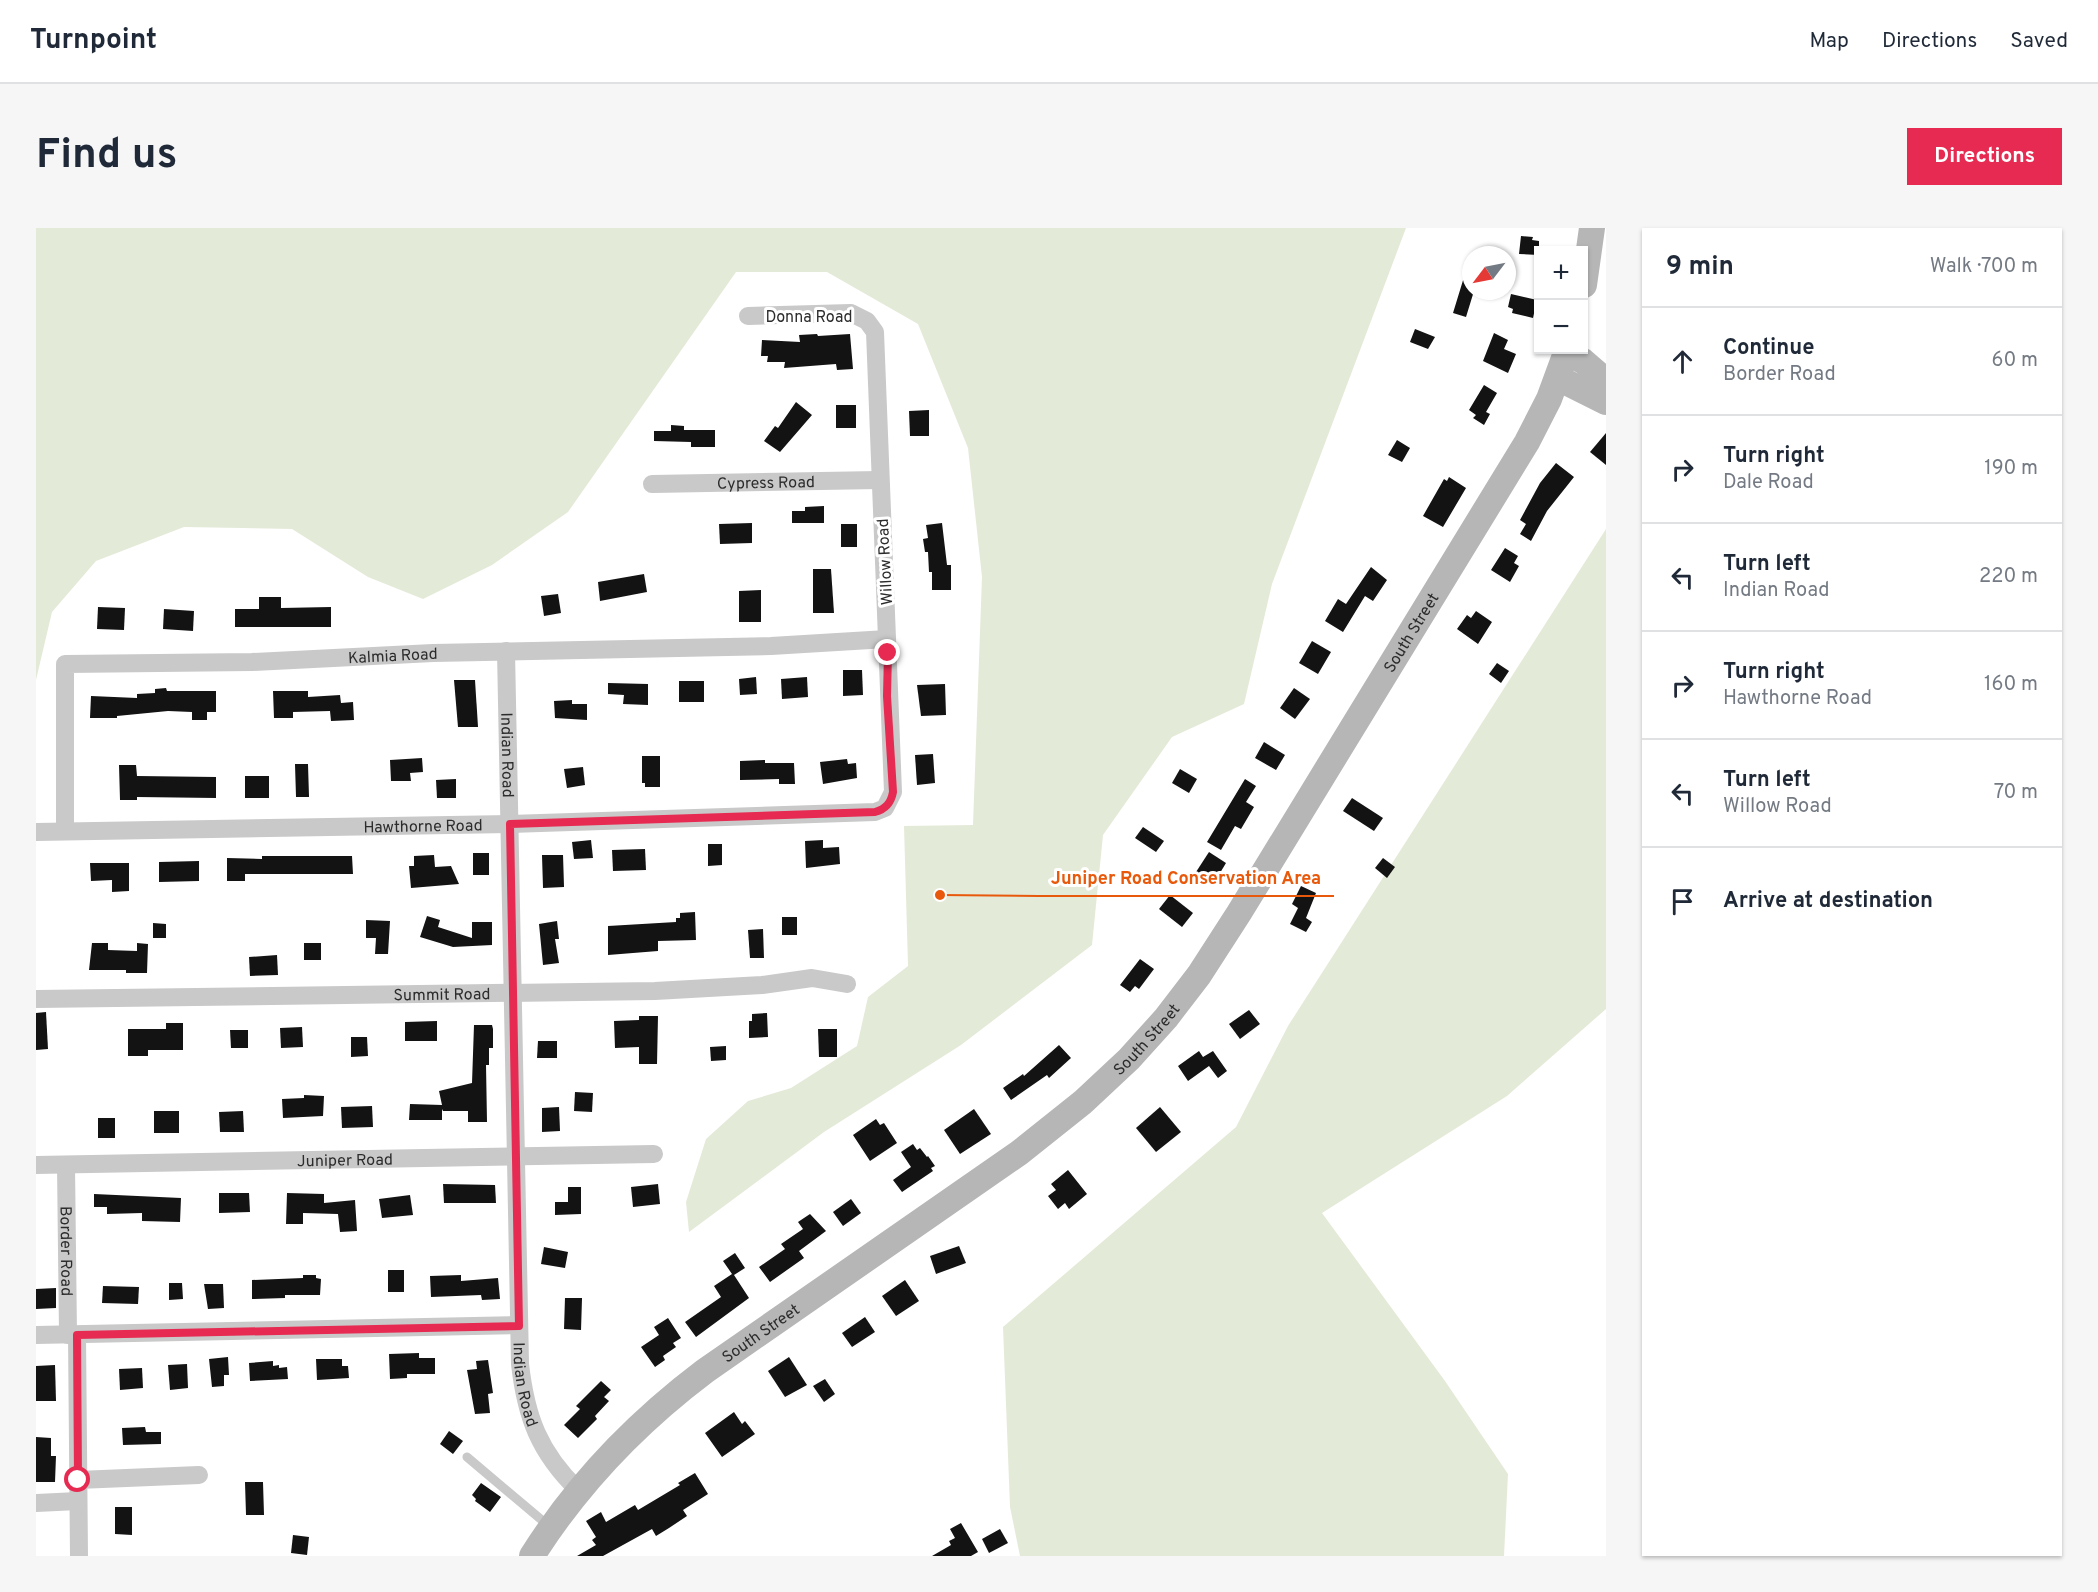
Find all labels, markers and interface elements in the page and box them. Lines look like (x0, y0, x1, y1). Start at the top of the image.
text: Turnpoint (30, 23, 157, 59)
text: Map (1809, 28, 1849, 55)
text: Directions (1882, 28, 1977, 55)
text: Saved (2010, 28, 2068, 55)
button: Directions (1907, 128, 2062, 185)
text: Find us (36, 130, 177, 183)
north arrow (1462, 246, 1516, 300)
map controls (1534, 246, 1588, 354)
button: + (1534, 246, 1588, 300)
text: 9 min (1666, 251, 1734, 284)
text: Walk · 700 m (1930, 254, 2038, 280)
button: − (1534, 300, 1588, 354)
street label: Donna Road (765, 308, 853, 328)
text: Continue (1723, 335, 1814, 362)
icon: ahead (1666, 345, 1699, 378)
text: 60 m (1992, 348, 2038, 374)
text: Border Road (1723, 362, 1836, 388)
text: Turn right (1723, 443, 1825, 470)
icon: right (1666, 453, 1699, 486)
text: 190 m (1984, 456, 2038, 482)
text: Dale Road (1723, 470, 1814, 496)
street label: Cypress Road (717, 473, 815, 495)
street label: Willow Road (874, 518, 898, 606)
text: Turn left (1723, 551, 1811, 578)
icon: left (1666, 561, 1699, 594)
text: 220 m (1979, 564, 2038, 590)
text: Indian Road (1723, 578, 1830, 604)
street label: South Street (1380, 590, 1444, 677)
route end (874, 639, 900, 665)
street label: Kalmia Road (348, 645, 438, 669)
text: Turn right (1723, 659, 1825, 686)
icon: right (1666, 669, 1699, 702)
text: 160 m (1984, 672, 2038, 698)
text: Hawthorne Road (1723, 686, 1872, 712)
street label: Indian Road (495, 712, 517, 798)
text: Turn left (1723, 767, 1811, 794)
icon: left (1666, 777, 1699, 810)
text: 70 m (1994, 780, 2038, 806)
text: Willow Road (1723, 794, 1832, 820)
street label: Hawthorne Road (363, 816, 483, 838)
callout: Juniper Road Conservation Area (1039, 860, 1334, 896)
text: Juniper Road Conservation Area (1051, 868, 1321, 891)
icon: arrive (1666, 885, 1699, 918)
text: Arrive at destination (1723, 888, 1933, 915)
street label: Summit Road (393, 985, 491, 1006)
street label: South Street (1110, 1000, 1185, 1081)
street label: Juniper Road (297, 1151, 393, 1172)
street label: Border Road (54, 1206, 76, 1296)
street label: South Street (719, 1300, 804, 1368)
street label: Indian Road (508, 1342, 541, 1430)
route start (64, 1466, 90, 1492)

